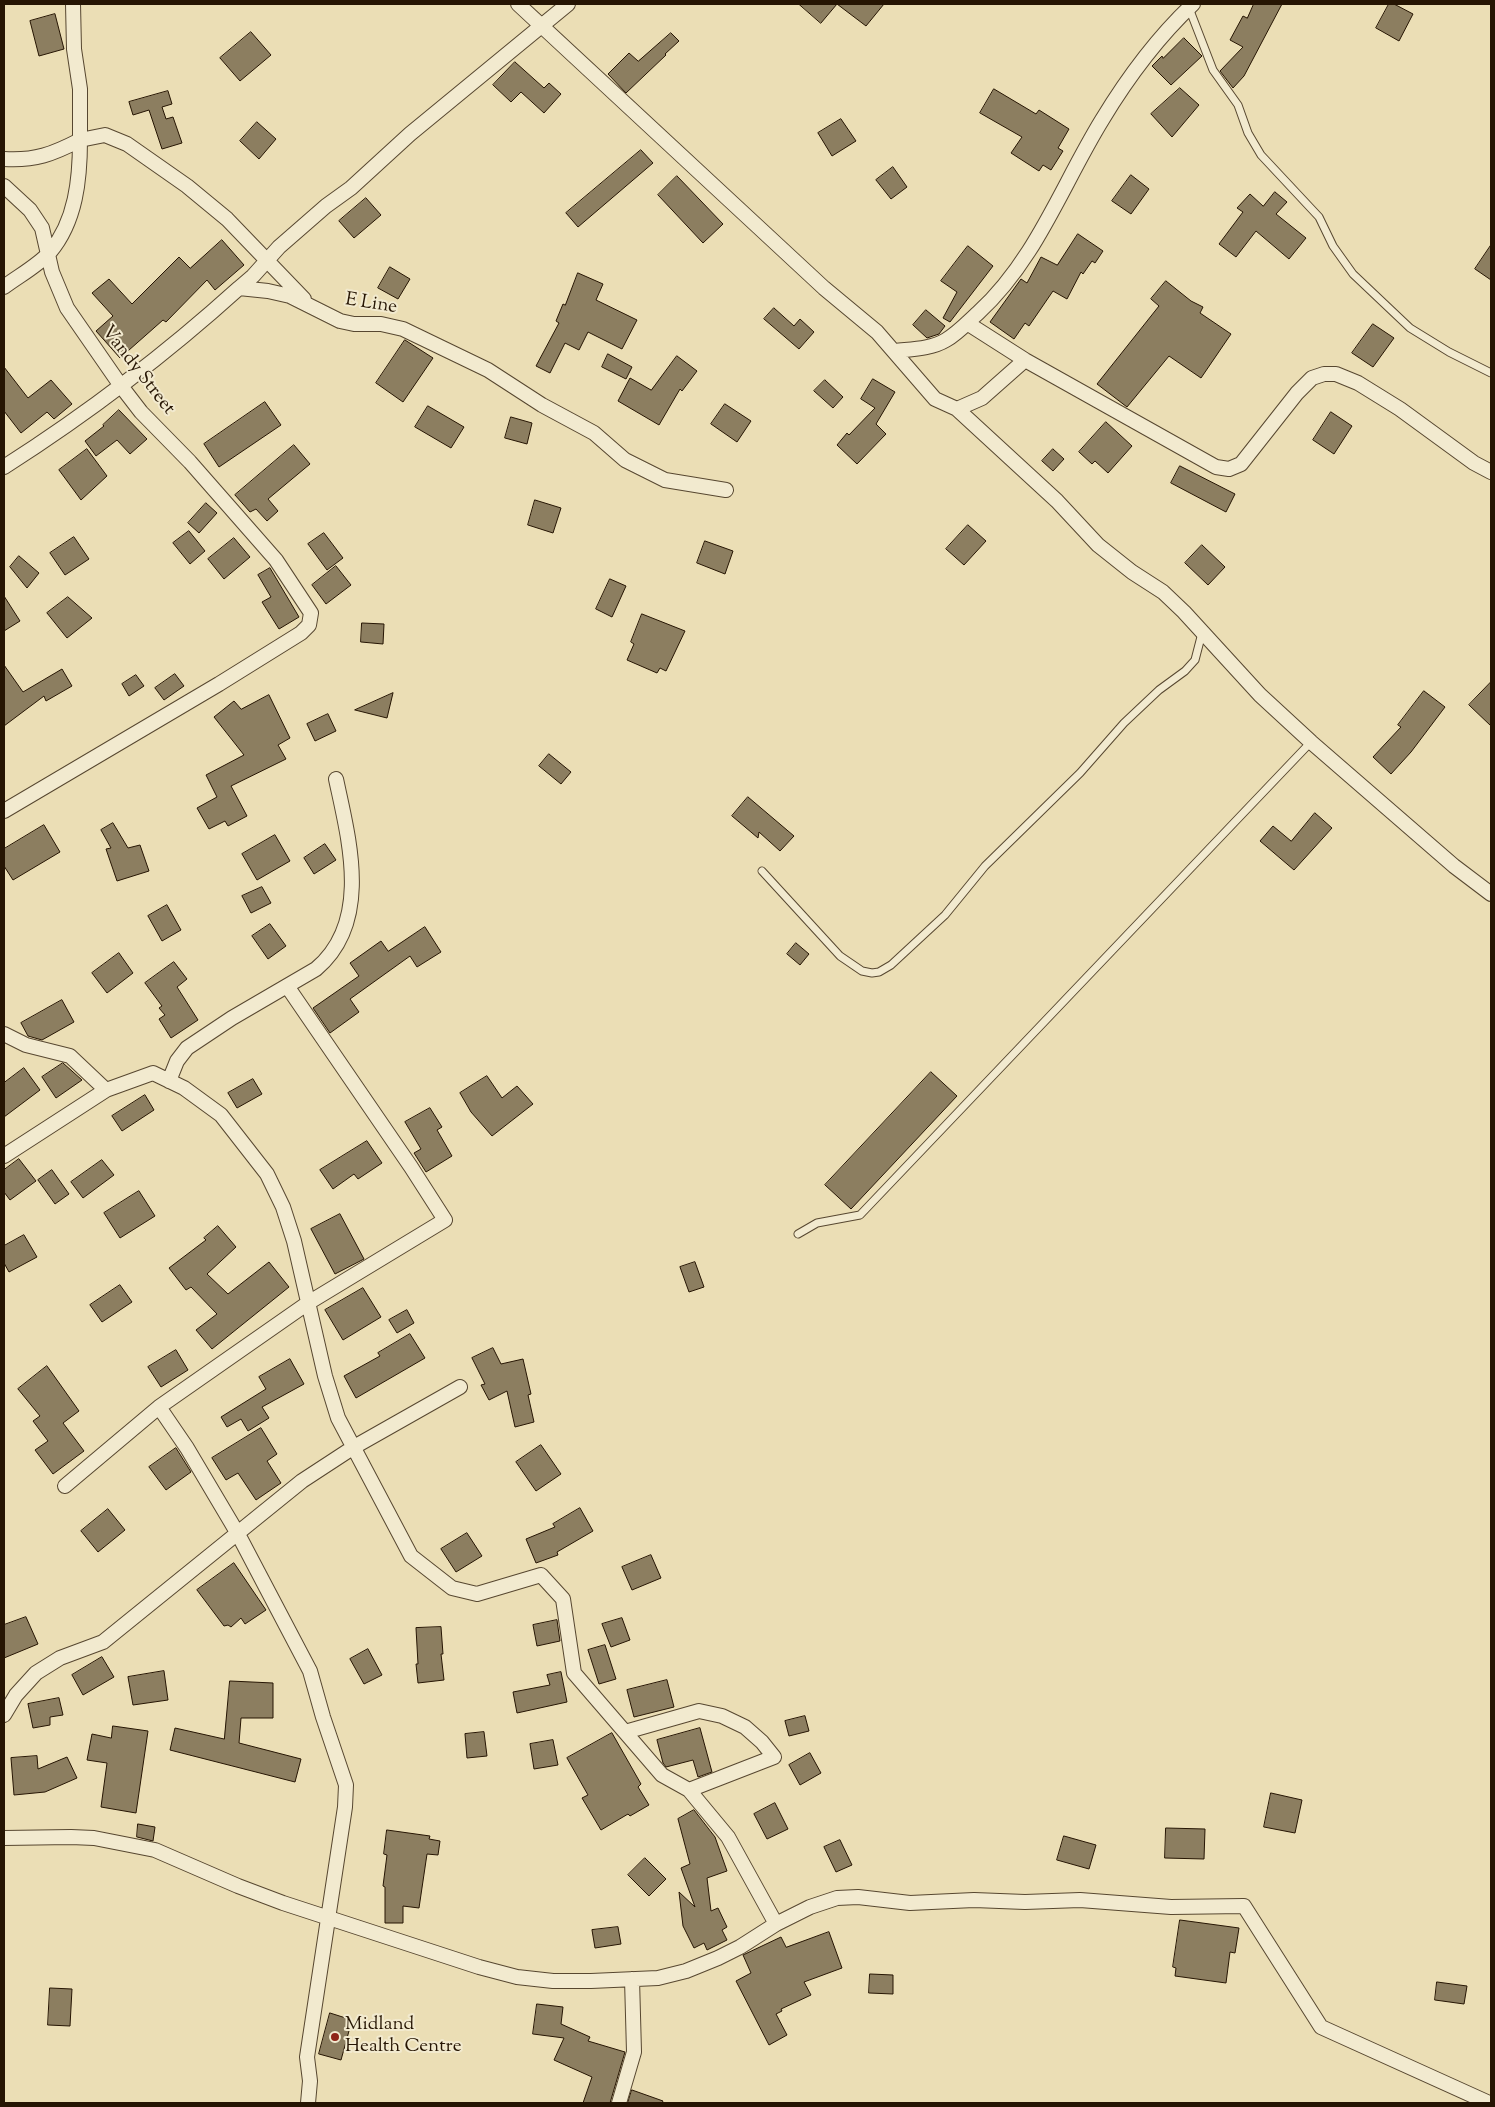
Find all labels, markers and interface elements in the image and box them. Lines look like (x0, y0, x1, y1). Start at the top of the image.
street label: E Line (343, 290, 399, 320)
street label: Vandy Street (95, 322, 179, 420)
place label: Midland Health Centre (345, 2015, 462, 2059)
marker: Midland Health Centre (329, 2031, 341, 2043)

